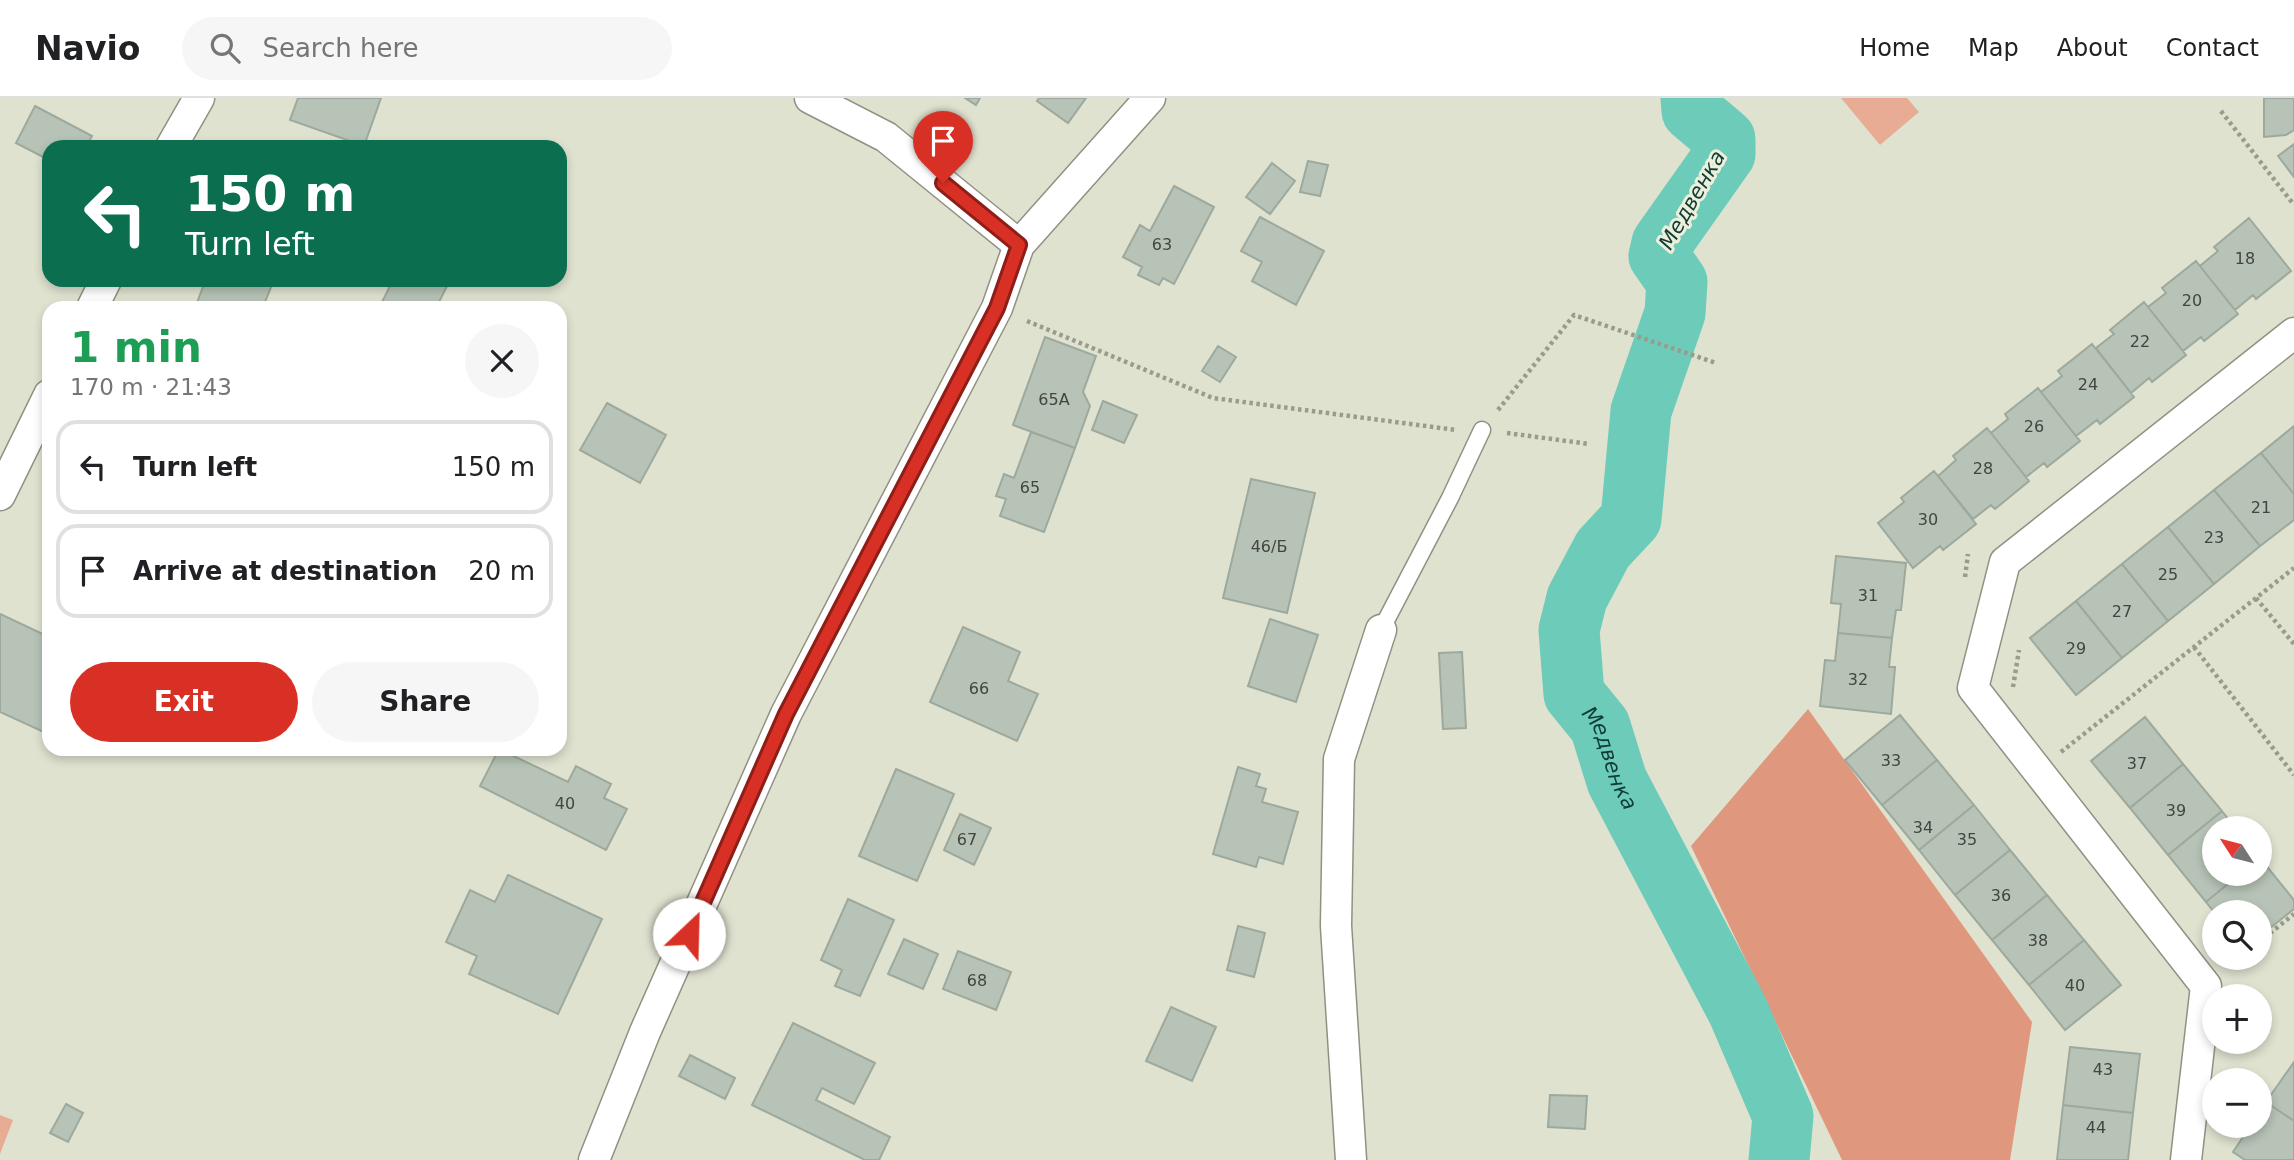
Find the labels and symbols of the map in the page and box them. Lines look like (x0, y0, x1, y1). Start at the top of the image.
pin (913, 111, 973, 183)
water label: Медвенка (1654, 146, 1730, 254)
house number: 63 (1152, 235, 1172, 254)
house number: 18 (2235, 249, 2255, 268)
house number: 20 (2182, 291, 2202, 310)
house number: 22 (2130, 332, 2150, 351)
house number: 24 (2078, 375, 2098, 394)
house number: 65А (1038, 390, 1070, 409)
house number: 26 (2024, 417, 2044, 436)
house number: 28 (1973, 459, 1993, 478)
house number: 65 (1020, 478, 1040, 497)
house number: 21 (2251, 498, 2271, 517)
house number: 30 (1918, 510, 1938, 529)
house number: 23 (2204, 528, 2224, 547)
house number: 46/Б (1251, 537, 1287, 556)
house number: 25 (2158, 565, 2178, 584)
house number: 31 (1858, 586, 1878, 605)
house number: 27 (2112, 602, 2132, 621)
house number: 29 (2066, 639, 2086, 658)
house number: 32 (1848, 670, 1868, 689)
house number: 66 (969, 679, 989, 698)
water label: Медвенка (1577, 702, 1642, 814)
house number: 33 (1881, 751, 1901, 770)
house number: 37 (2127, 754, 2147, 773)
house number: 40 (555, 794, 575, 813)
house number: 39 (2166, 801, 2186, 820)
north arrow (2202, 816, 2272, 886)
house number: 34 (1913, 818, 1933, 837)
house number: 67 (957, 830, 977, 849)
house number: 35 (1957, 830, 1977, 849)
house number: 36 (1991, 886, 2011, 905)
position arrow (652, 897, 726, 971)
house number: 38 (2028, 931, 2048, 950)
house number: 68 (967, 971, 987, 990)
house number: 40 (2065, 976, 2085, 995)
house number: 43 (2093, 1060, 2113, 1079)
house number: 44 (2086, 1118, 2106, 1137)

